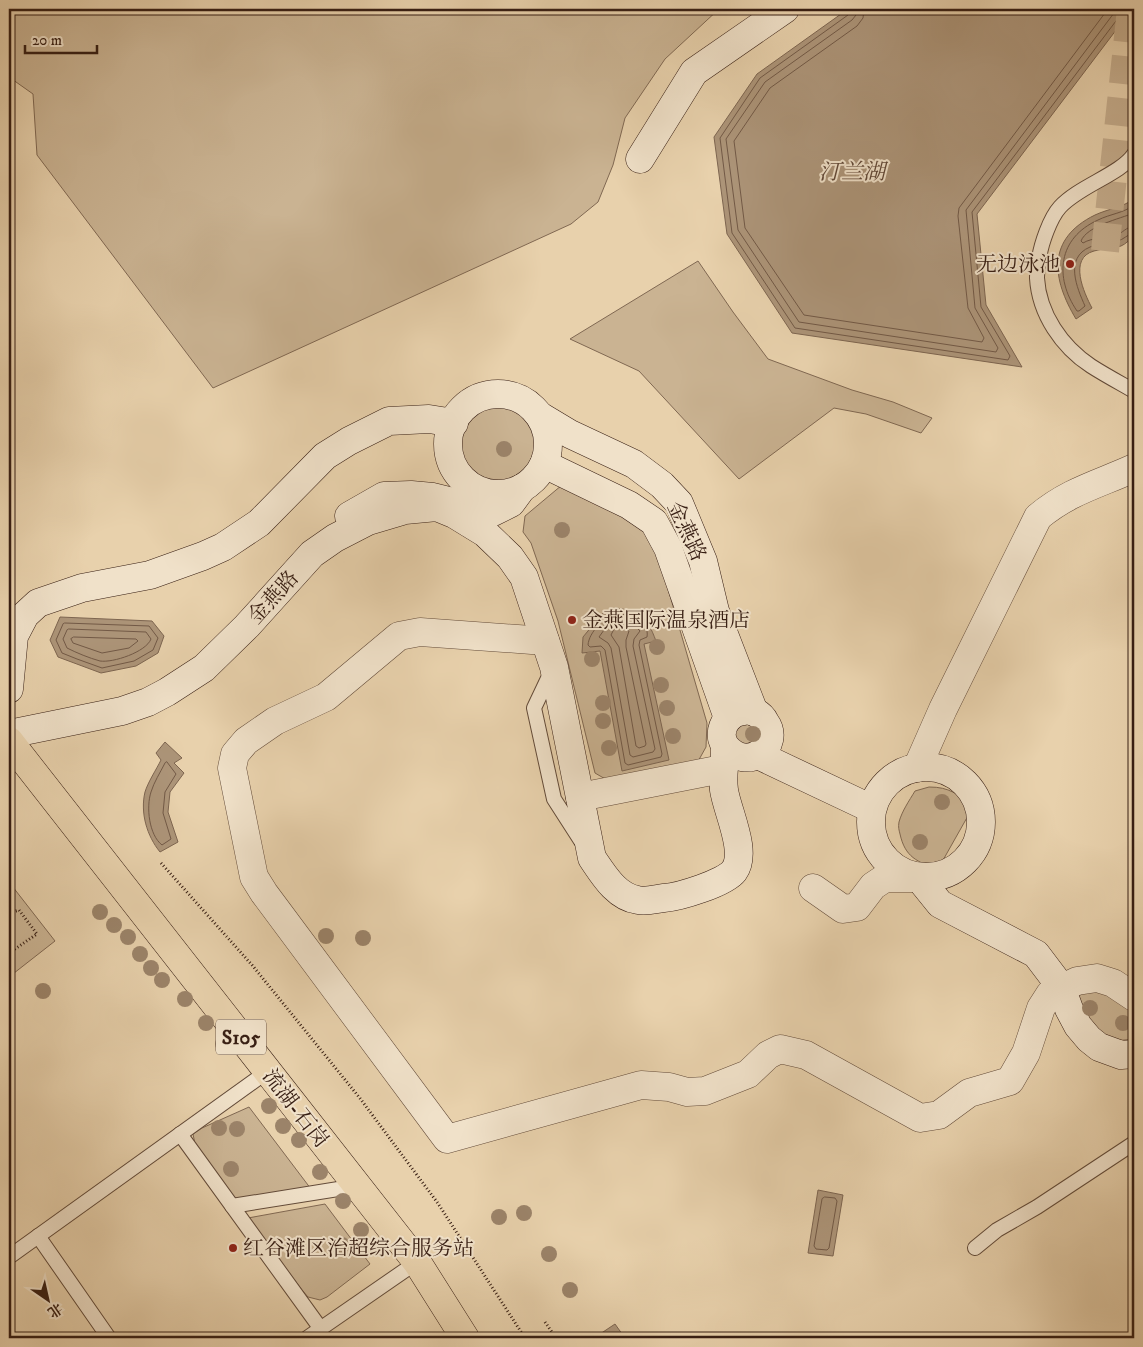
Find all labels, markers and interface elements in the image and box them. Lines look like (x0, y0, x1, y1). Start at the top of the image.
scale bar (25, 22, 98, 54)
text: 20 m (32, 31, 62, 50)
water label: 汀兰湖 (819, 159, 889, 186)
place label: 无边泳池 (976, 252, 1060, 278)
marker: 无边泳池 (1064, 258, 1076, 270)
street label: 金燕路 (661, 497, 711, 565)
street label: 金燕路 (243, 566, 304, 630)
place label: 金燕国际温泉酒店 (582, 608, 750, 634)
marker: 金燕国际温泉酒店 (566, 614, 578, 626)
road number: S105 (216, 1020, 266, 1054)
street label: 流湖-石岗 (256, 1064, 334, 1153)
place label: 红谷滩区治超综合服务站 (243, 1236, 474, 1262)
marker: 红谷滩区治超综合服务站 (227, 1242, 239, 1254)
north arrow (22, 1274, 72, 1324)
text: 北 (44, 1299, 66, 1321)

